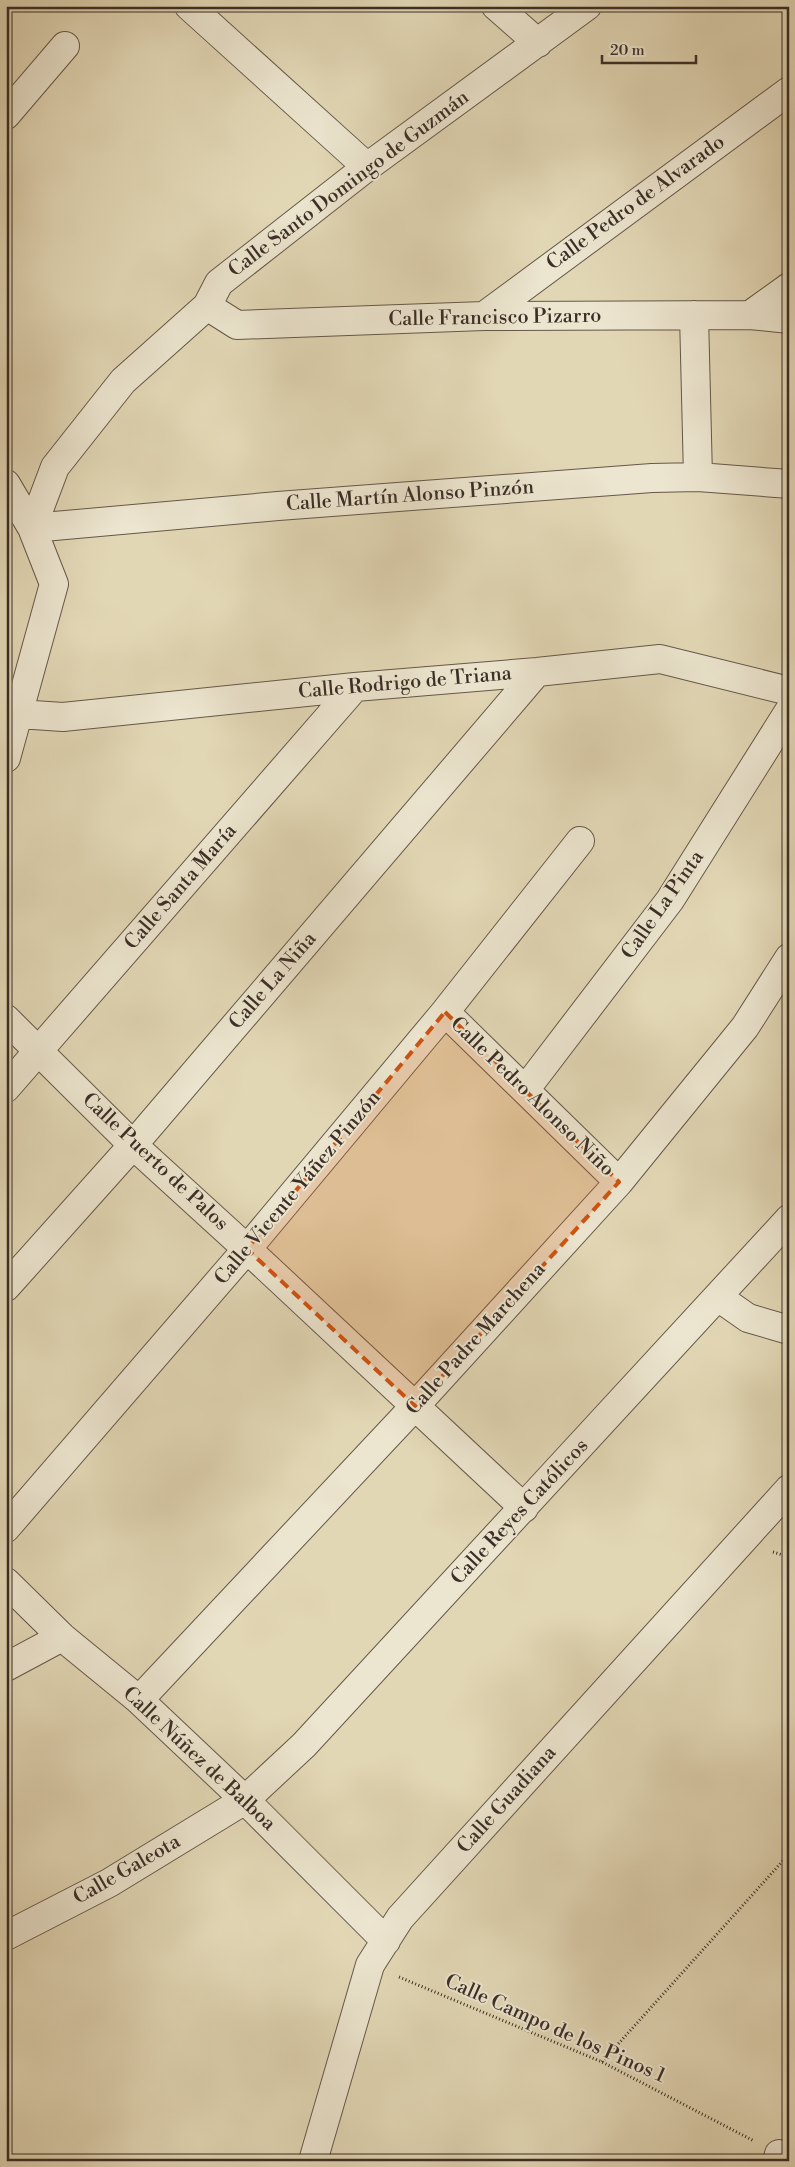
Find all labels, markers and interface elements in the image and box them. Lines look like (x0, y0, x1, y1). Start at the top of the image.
scale bar (602, 32, 696, 64)
text: 20 m (610, 41, 645, 60)
street label: Calle Santo Domingo de Guzmán (224, 85, 474, 283)
street label: Calle Pedro de Alvarado (542, 130, 730, 276)
street label: Calle Francisco Pizarro (388, 304, 602, 332)
street label: Calle Martín Alonso Pinzón (285, 475, 535, 517)
street label: Calle Rodrigo de Triana (297, 661, 514, 705)
street label: Calle Santa María (120, 818, 243, 955)
street label: Calle La Pinta (616, 845, 710, 964)
street label: Calle La Niña (224, 927, 323, 1035)
street label: Calle Pedro Alonso Niño (445, 1012, 619, 1182)
street label: Calle Vicente Yáñez Pinzón (209, 1086, 387, 1290)
street label: Calle Puerto de Palos (77, 1088, 233, 1236)
street label: Calle Padre Marchena (401, 1257, 552, 1421)
street label: Calle Reyes Católicos (446, 1434, 594, 1590)
street label: Calle Núñez de Balboa (117, 1682, 281, 1837)
street label: Calle Guadiana (452, 1740, 562, 1859)
street label: Calle Galeota (69, 1829, 186, 1911)
street label: Calle Campo de los Pinos 1 (441, 1969, 669, 2089)

